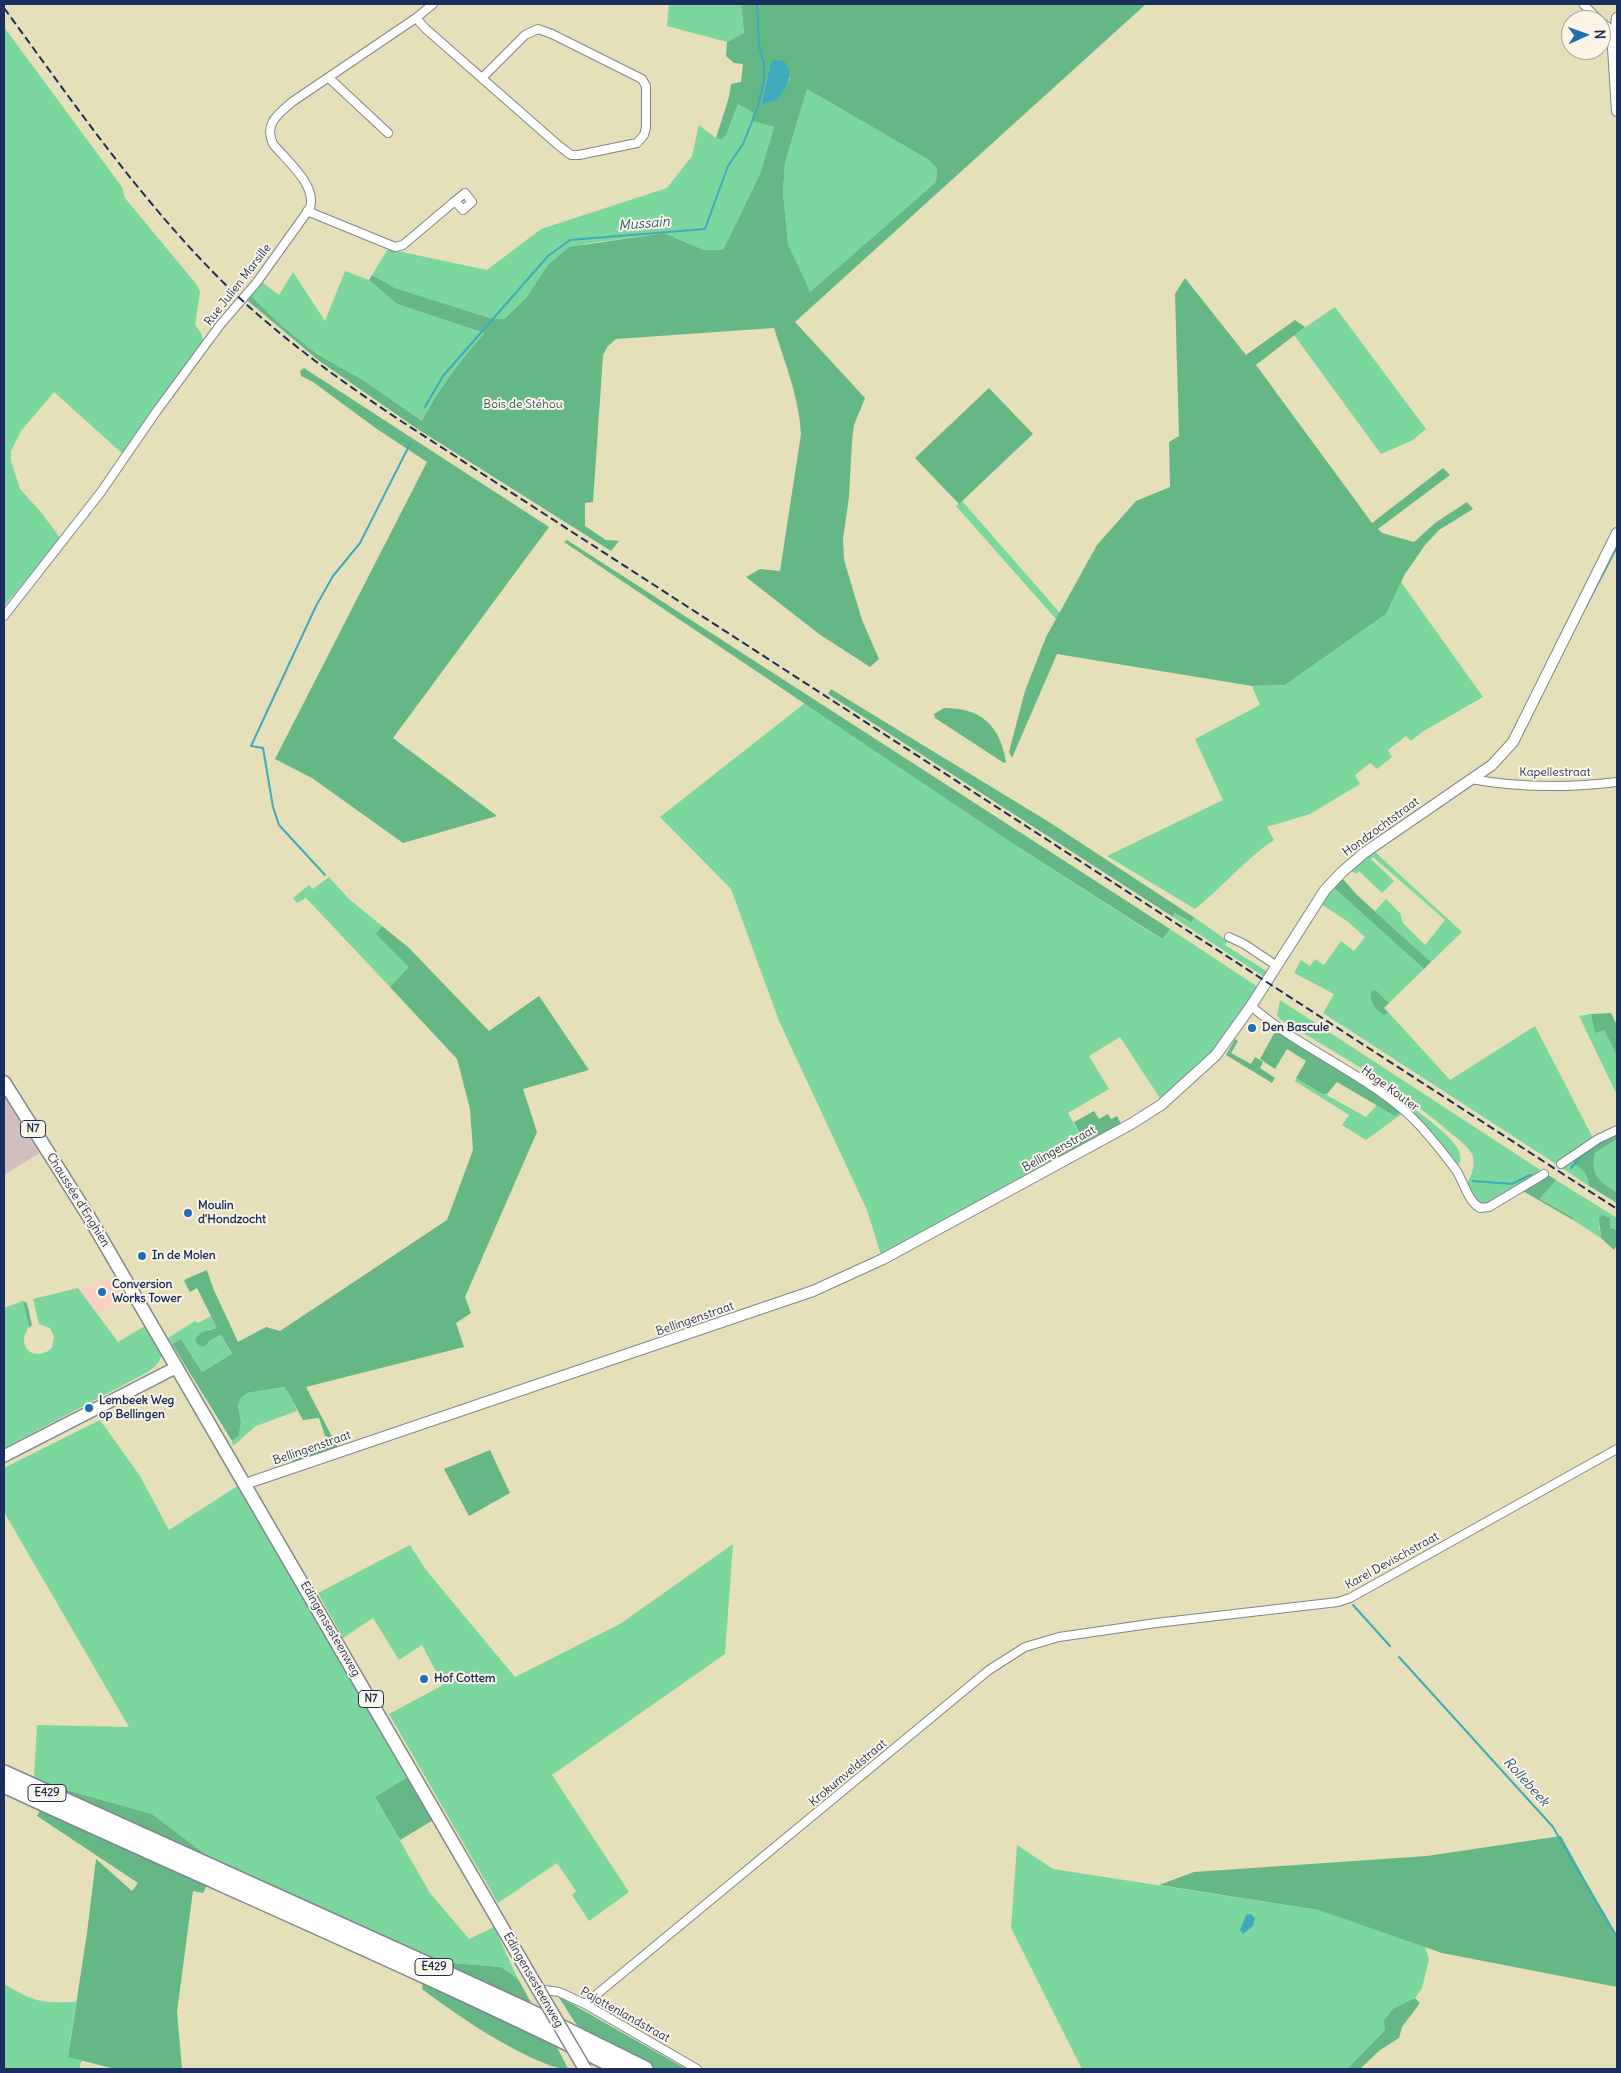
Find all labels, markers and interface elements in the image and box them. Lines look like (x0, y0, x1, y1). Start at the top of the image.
north arrow (1561, 10, 1611, 60)
text: N (1591, 29, 1609, 40)
water label: Mussain (618, 213, 670, 235)
street label: Rue Julien Marsille (202, 241, 274, 329)
park label: Bois de Stéhou (483, 398, 563, 412)
street label: Kapellestraat (1519, 766, 1591, 780)
street label: Hondzochtstraat (1340, 795, 1422, 859)
place label: Den Bascule (1262, 1021, 1329, 1035)
marker: Den Bascule (1246, 1022, 1258, 1034)
street label: Hoge Kouter (1358, 1063, 1422, 1115)
road number: N7 (20, 1120, 46, 1138)
street label: Bellingenstraat (1020, 1123, 1098, 1175)
street label: Chaussée d'Enghien (43, 1150, 113, 1250)
place label: Moulin d'Hondzocht (198, 1199, 266, 1227)
marker: Moulin d'Hondzocht (182, 1207, 194, 1219)
place label: In de Molen (152, 1249, 216, 1263)
marker: In de Molen (136, 1250, 148, 1262)
place label: Conversion Works Tower (112, 1278, 182, 1306)
marker: Conversion Works Tower (96, 1286, 108, 1298)
street label: Bellingenstraat (654, 1299, 736, 1339)
place label: Lembeek Weg op Bellingen (99, 1394, 174, 1422)
marker: Lembeek Weg op Bellingen (83, 1402, 95, 1414)
street label: Bellingenstraat (271, 1428, 353, 1468)
street label: Karel Devischstraat (1343, 1529, 1441, 1593)
street label: Edingensesteenweg (297, 1579, 363, 1679)
place label: Hof Cottem (434, 1672, 495, 1686)
marker: Hof Cottem (418, 1673, 430, 1685)
road number: N7 (358, 1690, 384, 1708)
street label: Krokumveldstraat (806, 1736, 890, 1810)
water label: Rollebeek (1500, 1754, 1552, 1810)
road number: E429 (28, 1785, 66, 1802)
street label: Edingensesteenweg (500, 1930, 566, 2030)
road number: E429 (415, 1958, 453, 1975)
street label: Pajottenlandstraat (578, 1984, 672, 2046)

